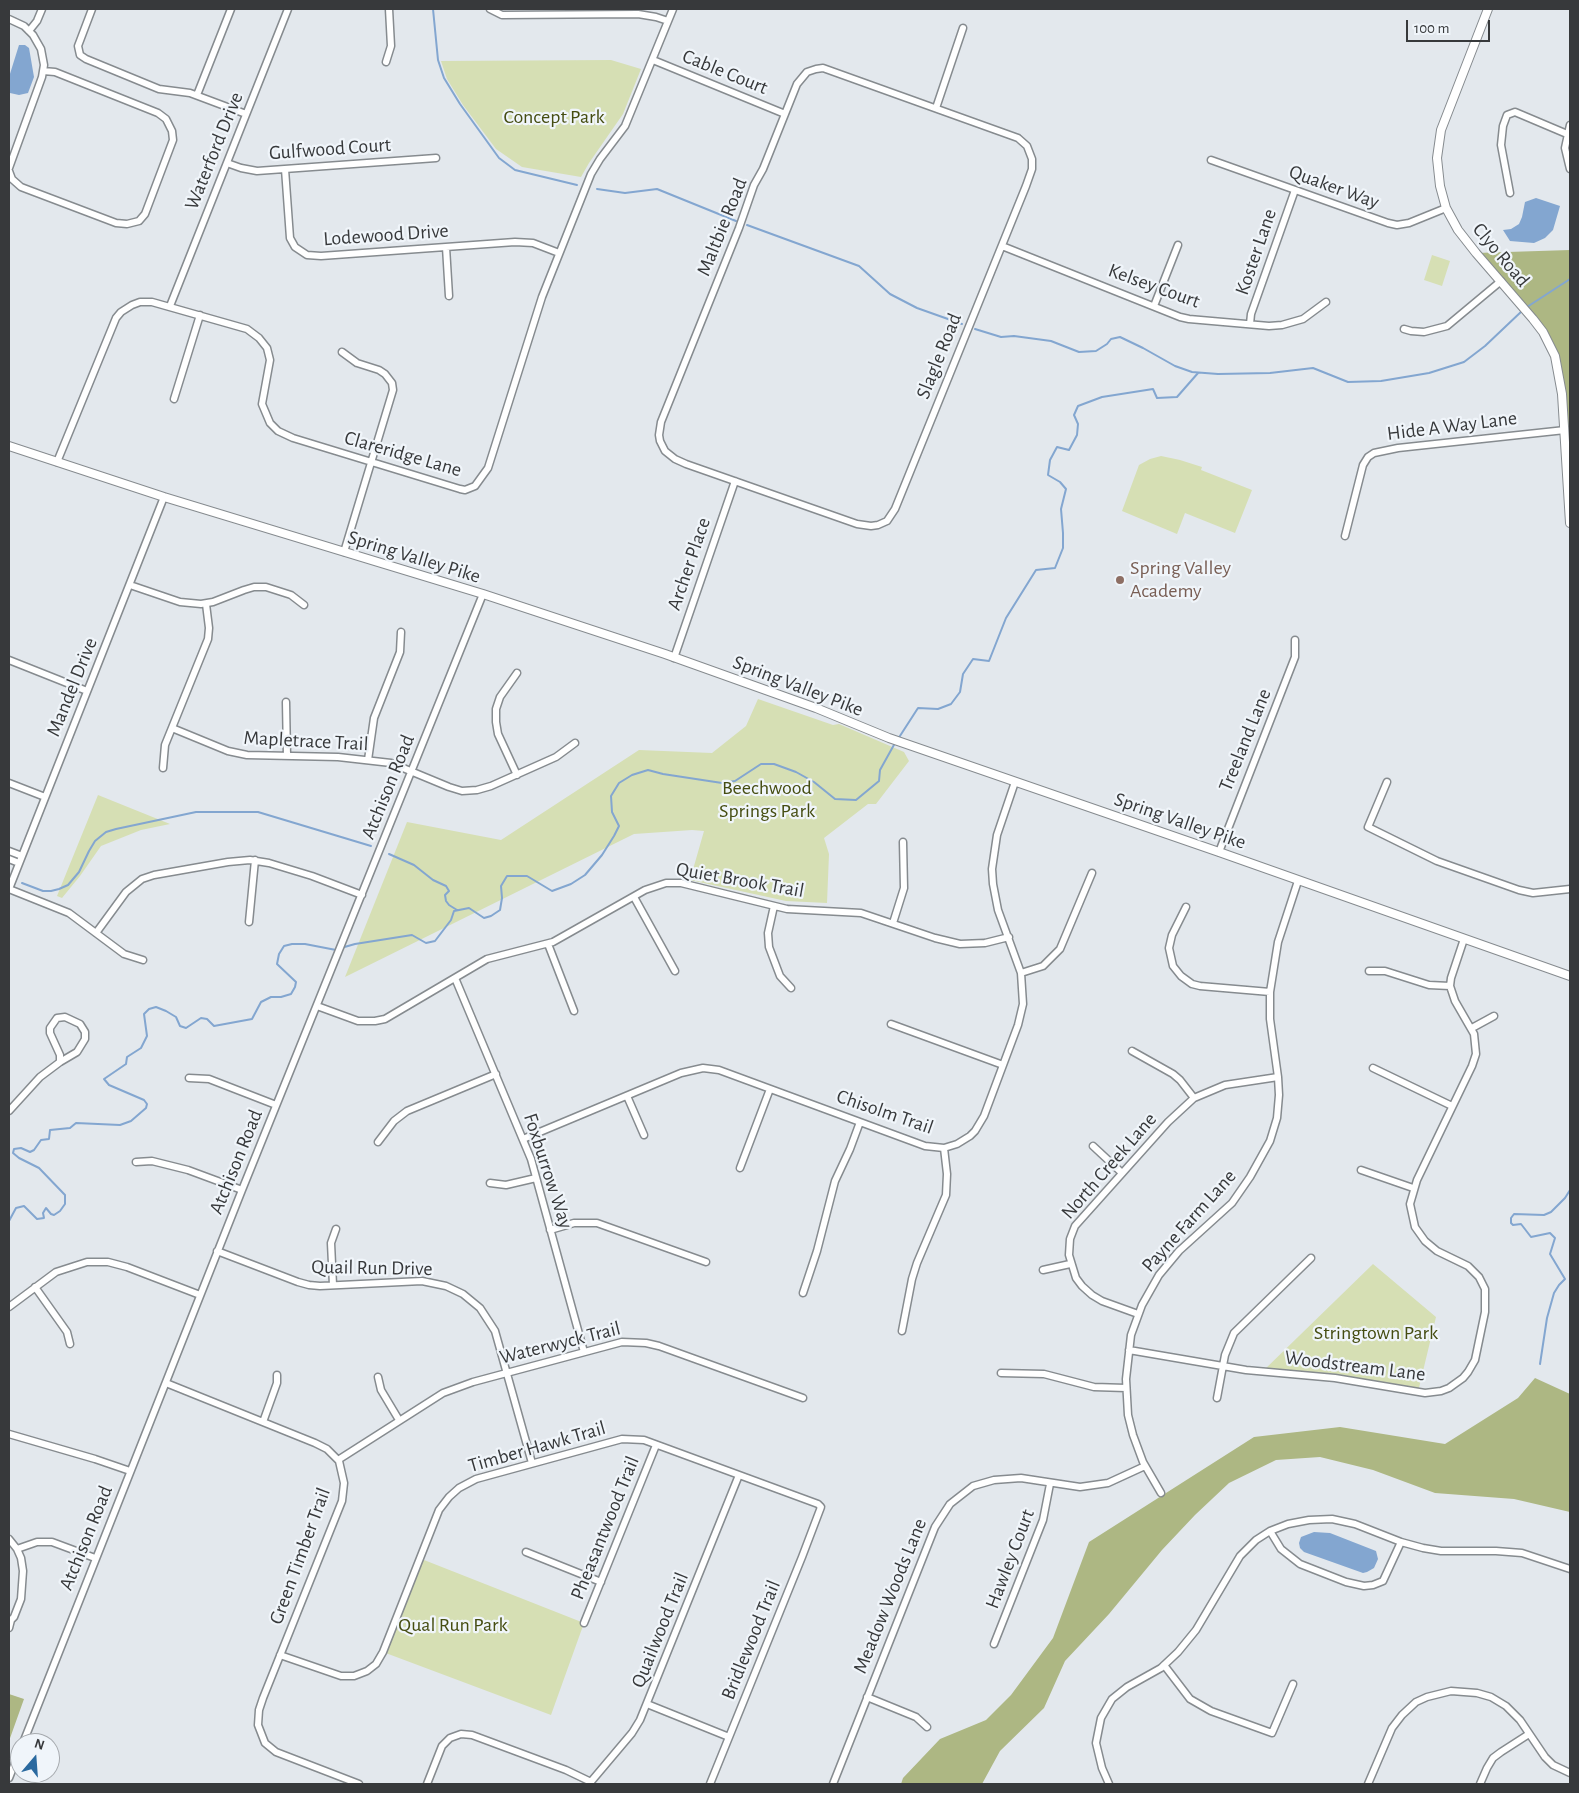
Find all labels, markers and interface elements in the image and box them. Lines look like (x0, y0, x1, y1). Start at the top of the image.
scale bar (1409, 10, 1493, 42)
text: 100 m (1414, 21, 1449, 36)
street label: Cable Court (679, 44, 771, 100)
street label: Waterford Drive (179, 89, 249, 213)
park label: Concept Park (503, 105, 605, 129)
street label: Gulfwood Court (268, 133, 392, 165)
street label: Quaker Way (1286, 160, 1382, 214)
street label: Maltbie Road (691, 174, 753, 280)
street label: Koster Lane (1230, 206, 1282, 298)
street label: Clyo Road (1467, 218, 1535, 292)
street label: Lodewood Drive (323, 219, 449, 251)
street label: Kelsey Court (1105, 258, 1203, 314)
street label: Slagle Road (911, 310, 967, 402)
street label: Hide A Way Lane (1386, 406, 1518, 446)
street label: Clareridge Lane (342, 426, 464, 482)
street label: Archer Place (662, 515, 716, 613)
street label: Spring Valley Pike (345, 525, 483, 589)
place label: Spring Valley Academy (1130, 556, 1231, 603)
marker: Spring Valley Academy (1114, 574, 1126, 586)
street label: Mandel Drive (41, 634, 103, 740)
street label: Spring Valley Pike (729, 650, 867, 722)
street label: Treeland Lane (1214, 685, 1276, 795)
street label: Mapletrace Trail (243, 726, 369, 756)
street label: Atchison Road (356, 731, 420, 843)
park label: Beechwood Springs Park (719, 776, 815, 823)
street label: Spring Valley Pike (1111, 787, 1249, 855)
street label: Quiet Brook Trail (674, 857, 806, 903)
street label: Chisolm Trail (833, 1084, 937, 1140)
street label: Atchison Road (204, 1106, 268, 1218)
street label: North Creek Lane (1056, 1108, 1162, 1224)
street label: Foxburrow Way (518, 1110, 578, 1232)
street label: Payne Farm Lane (1137, 1165, 1241, 1277)
street label: Quail Run Drive (311, 1255, 433, 1281)
street label: Waterwyck Trail (497, 1316, 623, 1370)
park label: Stringtown Park (1314, 1321, 1438, 1345)
street label: Woodstream Lane (1283, 1345, 1427, 1387)
street label: Timber Hawk Trail (466, 1416, 608, 1478)
street label: Pheasantwood Trail (565, 1453, 645, 1603)
street label: Atchison Road (54, 1482, 118, 1594)
street label: Green Timber Trail (264, 1484, 336, 1628)
street label: Hawley Court (980, 1506, 1040, 1612)
street label: Meadow Woods Lane (848, 1515, 932, 1677)
street label: Quailwood Trail (626, 1569, 694, 1691)
street label: Bridlewood Trail (716, 1577, 786, 1703)
park label: Qual Run Park (398, 1613, 508, 1637)
north arrow (10, 1733, 60, 1783)
text: N (33, 1737, 46, 1753)

